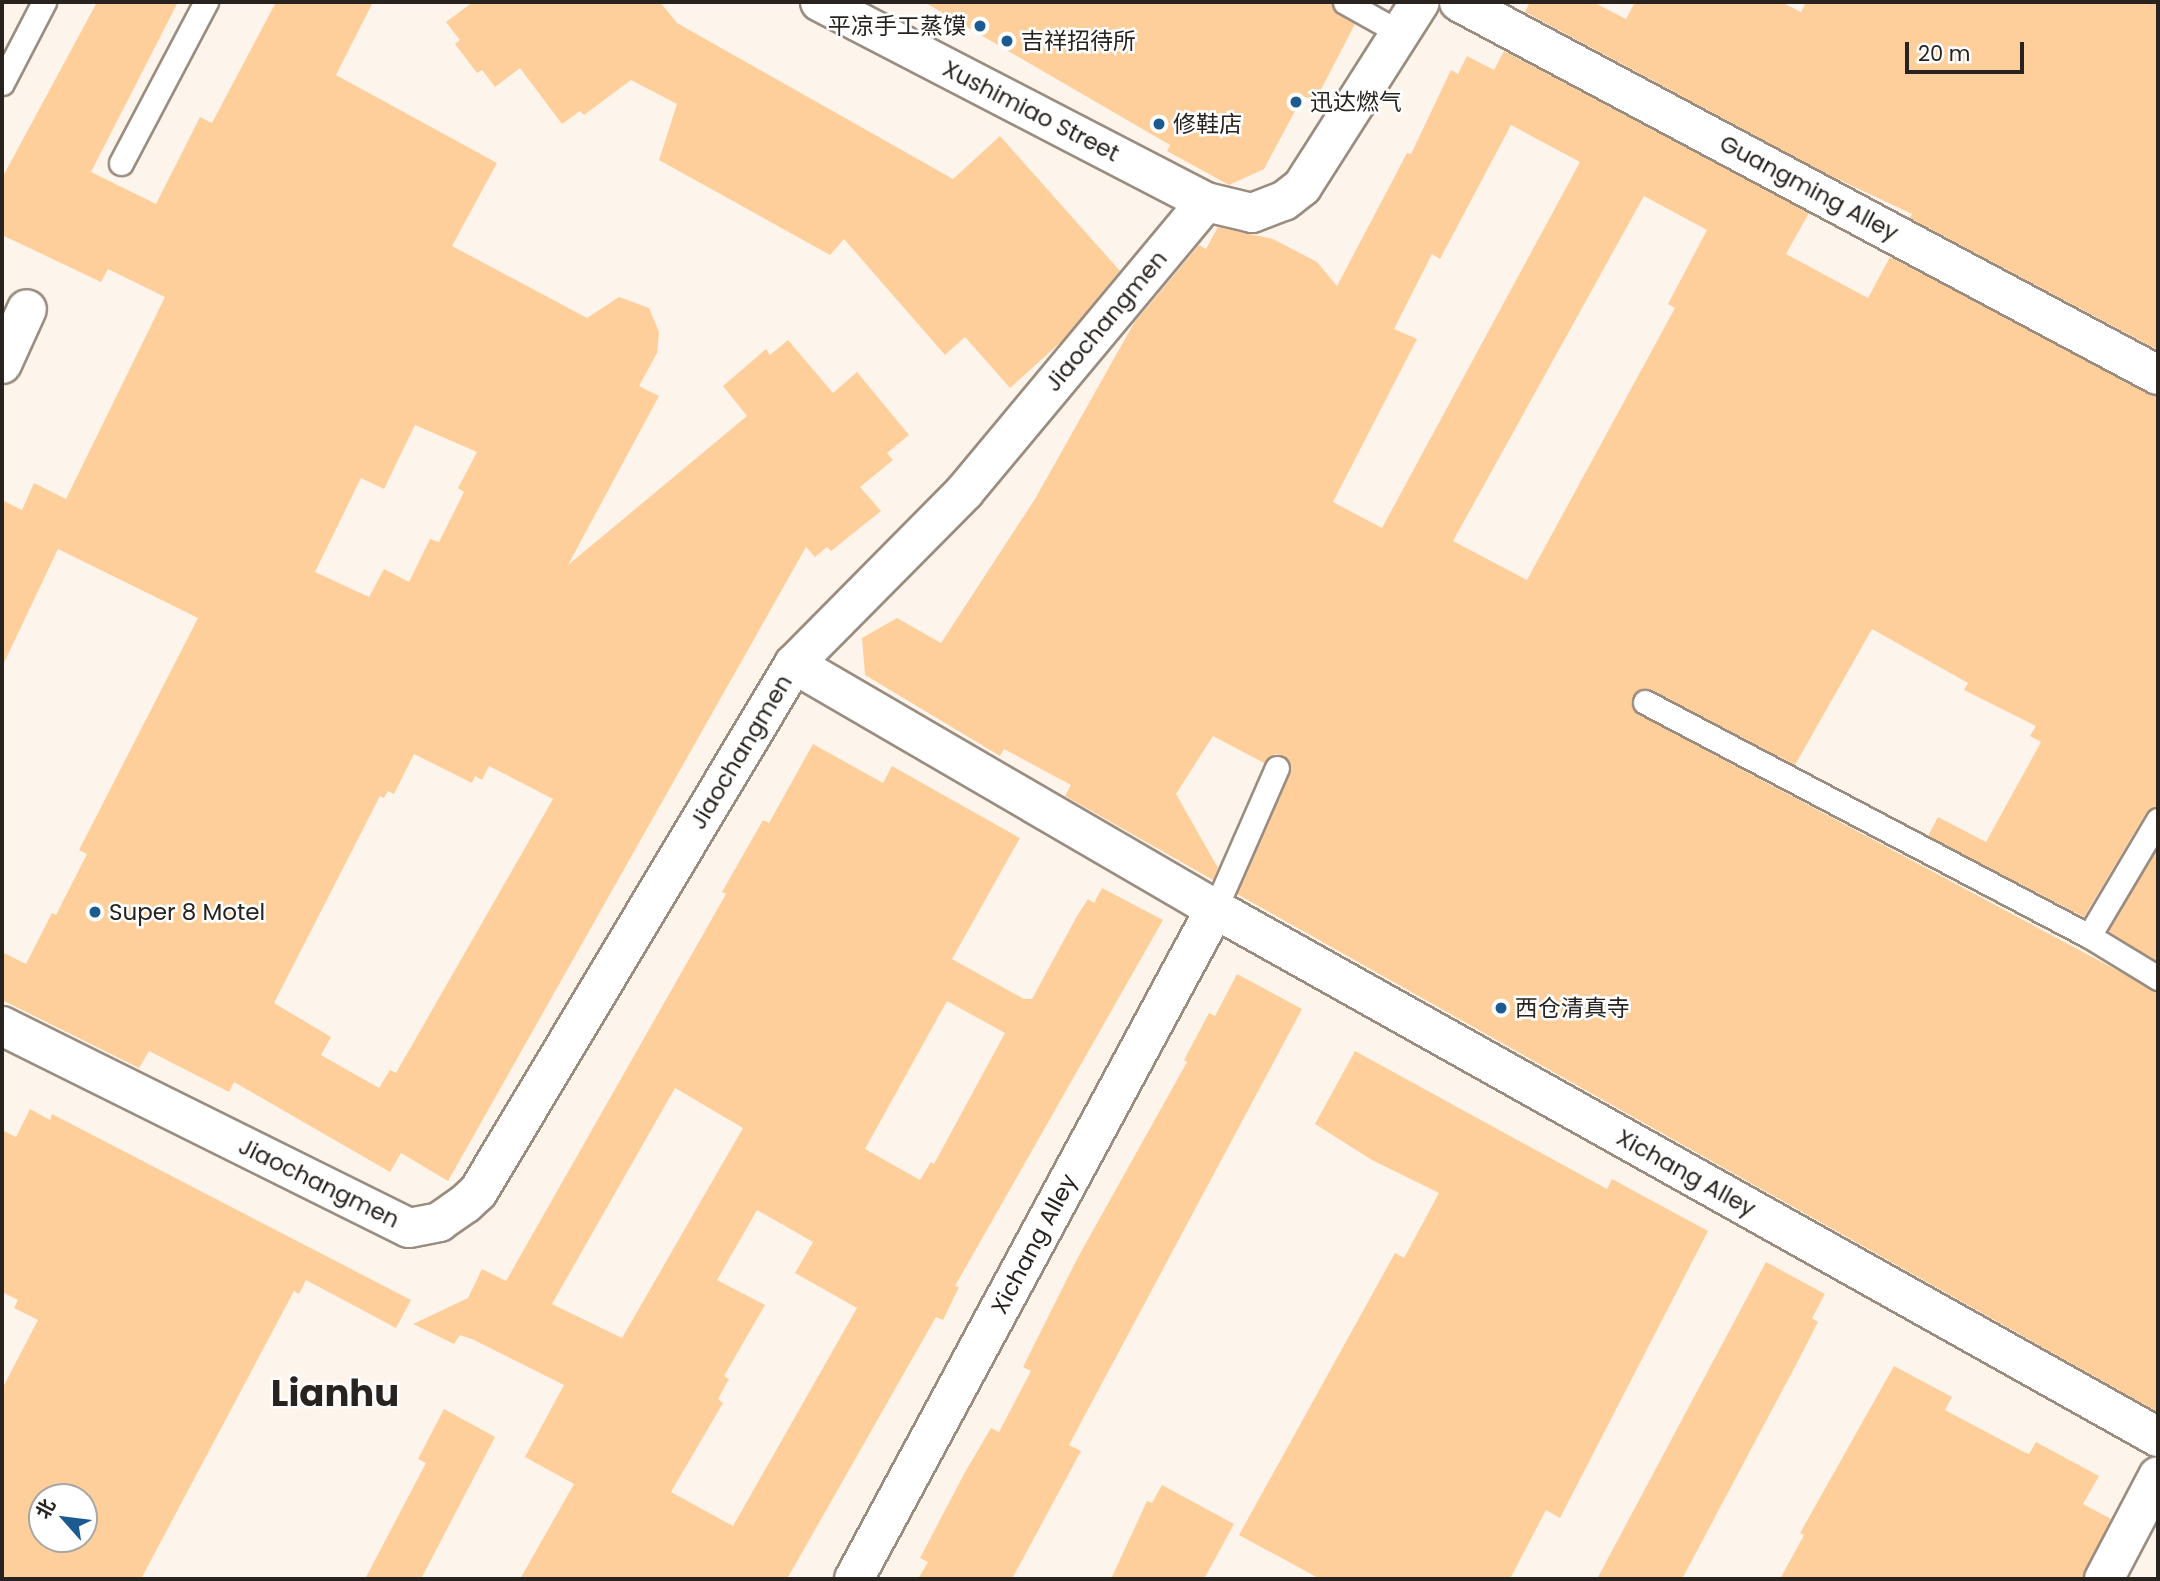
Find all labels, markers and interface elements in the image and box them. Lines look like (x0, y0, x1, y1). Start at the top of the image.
place label: 平凉手工蒸馍 (828, 12, 966, 40)
marker: 平凉手工蒸馍 (972, 18, 988, 34)
place label: 吉祥招待所 (1021, 27, 1136, 55)
scale bar (1908, 28, 2027, 72)
marker: 吉祥招待所 (999, 33, 1015, 49)
text: 20 m (1918, 39, 1971, 68)
street label: Xushimiao Street (938, 55, 1124, 167)
place label: 迅达燃气 (1310, 88, 1402, 116)
marker: 迅达燃气 (1288, 94, 1304, 110)
place label: 修鞋店 (1173, 110, 1242, 138)
marker: 修鞋店 (1151, 116, 1167, 132)
street label: Guangming Alley (1715, 129, 1903, 247)
street label: Jiaochangmen (1039, 245, 1173, 397)
street label: Jiaochangmen (684, 670, 798, 834)
place label: Super 8 Motel (109, 898, 265, 926)
marker: Super 8 Motel (87, 904, 103, 920)
place label: 西仓清真寺 (1515, 994, 1630, 1022)
marker: 西仓清真寺 (1493, 1000, 1509, 1016)
street label: Xichang Alley (1612, 1123, 1760, 1223)
street label: Jiaochangmen (234, 1132, 404, 1234)
street label: Xichang Alley (986, 1169, 1082, 1319)
district label: Lianhu (271, 1371, 399, 1415)
north arrow (28, 1483, 98, 1553)
text: 北 (29, 1494, 62, 1524)

